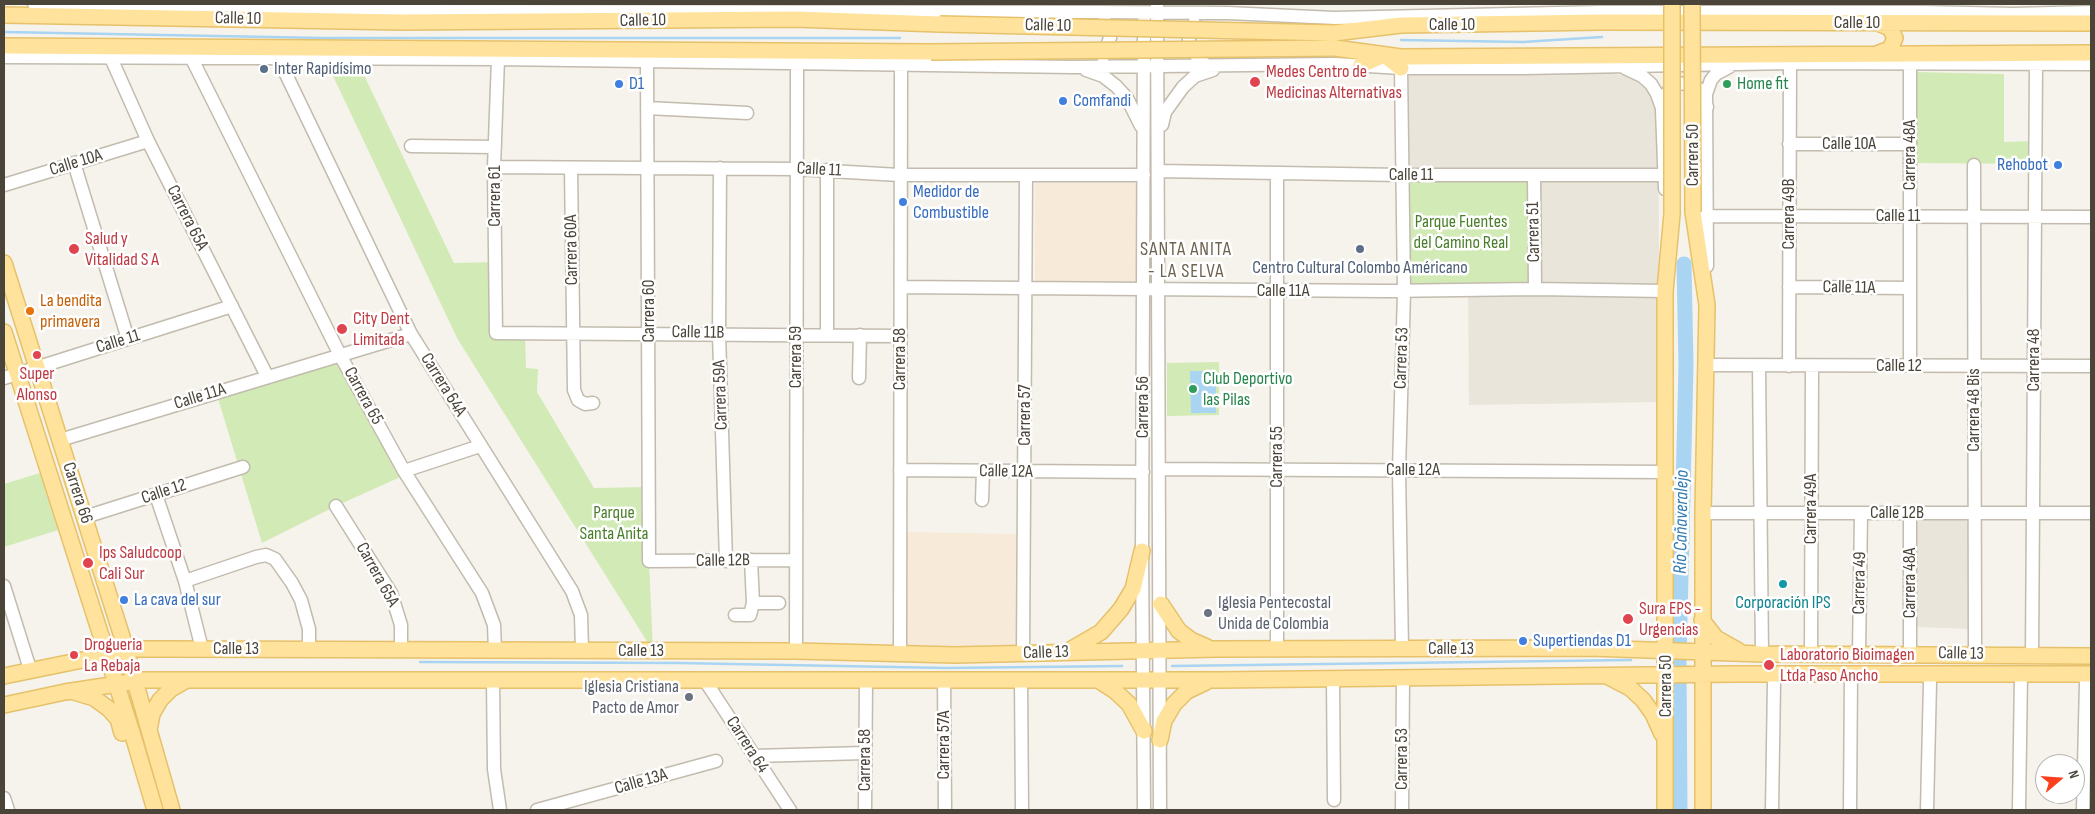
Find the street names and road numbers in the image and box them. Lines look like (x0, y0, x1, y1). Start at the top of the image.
street label: Calle 10 (215, 8, 261, 30)
street label: Calle 10 (620, 10, 666, 32)
street label: Calle 10 (1834, 12, 1880, 34)
street label: Calle 10 (1429, 14, 1475, 36)
street label: Calle 10 (1025, 15, 1071, 37)
street label: Carrera 48A (1899, 120, 1921, 190)
street label: Carrera 50 (1682, 124, 1704, 186)
street label: Calle 10A (1822, 133, 1876, 155)
street label: Calle 10A (47, 145, 105, 181)
street label: Calle 11 (796, 158, 842, 182)
street label: Calle 11 (1389, 164, 1433, 186)
street label: Carrera 61 (484, 165, 506, 227)
street label: Carrera 49B (1778, 179, 1800, 249)
street label: Carrera 65A (161, 182, 213, 254)
street label: Carrera 51 (1523, 201, 1545, 263)
street label: Calle 11 (1876, 205, 1920, 227)
street label: Carrera 60A (561, 214, 583, 286)
street label: Calle 11A (1822, 277, 1876, 299)
street label: Carrera 60 (638, 279, 660, 343)
street label: Calle 11A (1257, 280, 1309, 302)
street label: Calle 11B (671, 322, 725, 344)
street label: Calle 11 (93, 325, 143, 359)
street label: Carrera 59 (785, 326, 807, 388)
street label: Carrera 53 (1390, 327, 1414, 389)
street label: Carrera 58 (889, 328, 911, 390)
street label: Carrera 48 (2023, 329, 2045, 391)
street label: Carrera 64A (415, 349, 471, 421)
street label: Calle 12 (1876, 355, 1922, 377)
street label: Carrera 59A (709, 360, 733, 430)
street label: Carrera 65 (338, 363, 388, 429)
street label: Carrera 48 Bis (1963, 368, 1985, 452)
street label: Carrera 56 (1132, 376, 1154, 438)
street label: Calle 11A (172, 379, 228, 415)
street label: Carrera 57 (1014, 384, 1036, 446)
street label: Carrera 55 (1266, 426, 1288, 488)
street label: Calle 12A (1386, 459, 1440, 481)
street label: Carrera 66 (57, 460, 97, 526)
street label: Calle 12A (979, 461, 1033, 483)
street label: Carrera 49A (1800, 474, 1822, 544)
street label: Calle 12 (139, 475, 189, 509)
street label: Calle 12B (1870, 502, 1924, 524)
street label: Carrera 65A (351, 539, 403, 611)
street label: Carrera 48A (1899, 548, 1921, 618)
street label: Calle 12B (696, 550, 750, 572)
street label: Carrera 49 (1849, 551, 1871, 615)
street label: Calle 13 (213, 638, 259, 660)
street label: Calle 13 (1428, 638, 1474, 660)
street label: Calle 13 (618, 640, 664, 662)
street label: Calle 13 (1023, 641, 1069, 665)
street label: Calle 13 (1938, 643, 1984, 665)
street label: Carrera 50 (1655, 655, 1677, 717)
street label: Carrera 57A (933, 710, 955, 780)
street label: Carrera 64 (721, 713, 773, 777)
street label: Carrera 53 (1391, 728, 1413, 790)
street label: Carrera 58 (854, 729, 876, 791)
street label: Calle 13A (612, 764, 670, 800)

